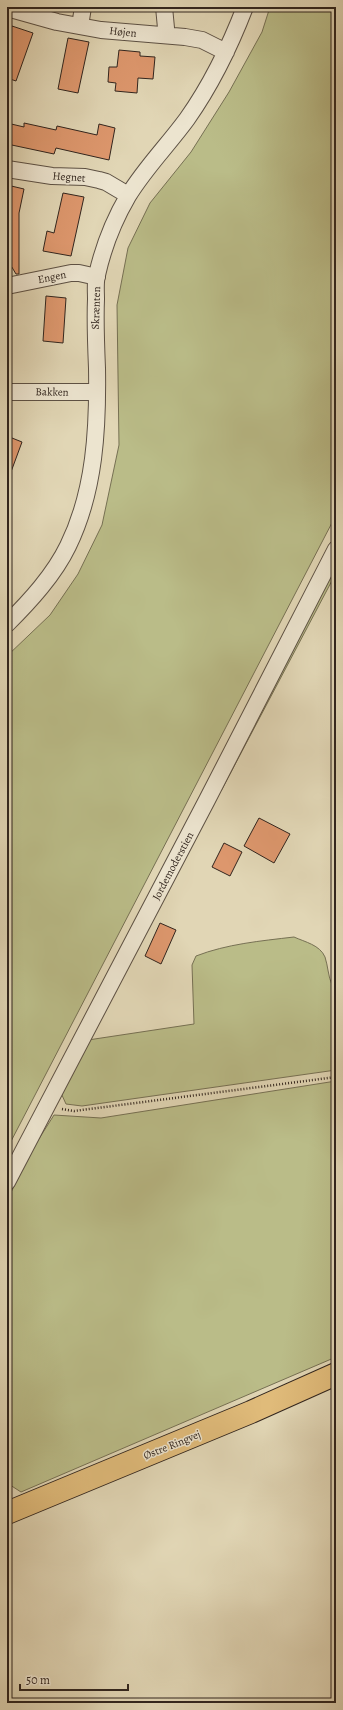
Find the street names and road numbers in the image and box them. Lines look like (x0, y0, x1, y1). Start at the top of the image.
street label: Højen (109, 23, 137, 41)
street label: Hegnet (52, 168, 86, 186)
street label: Engen (36, 267, 68, 287)
street label: Skrænten (88, 286, 104, 330)
street label: Bakken (35, 384, 69, 400)
street label: Jordemoderstien (149, 829, 197, 903)
street label: Østre Ringvej (141, 1427, 203, 1463)

